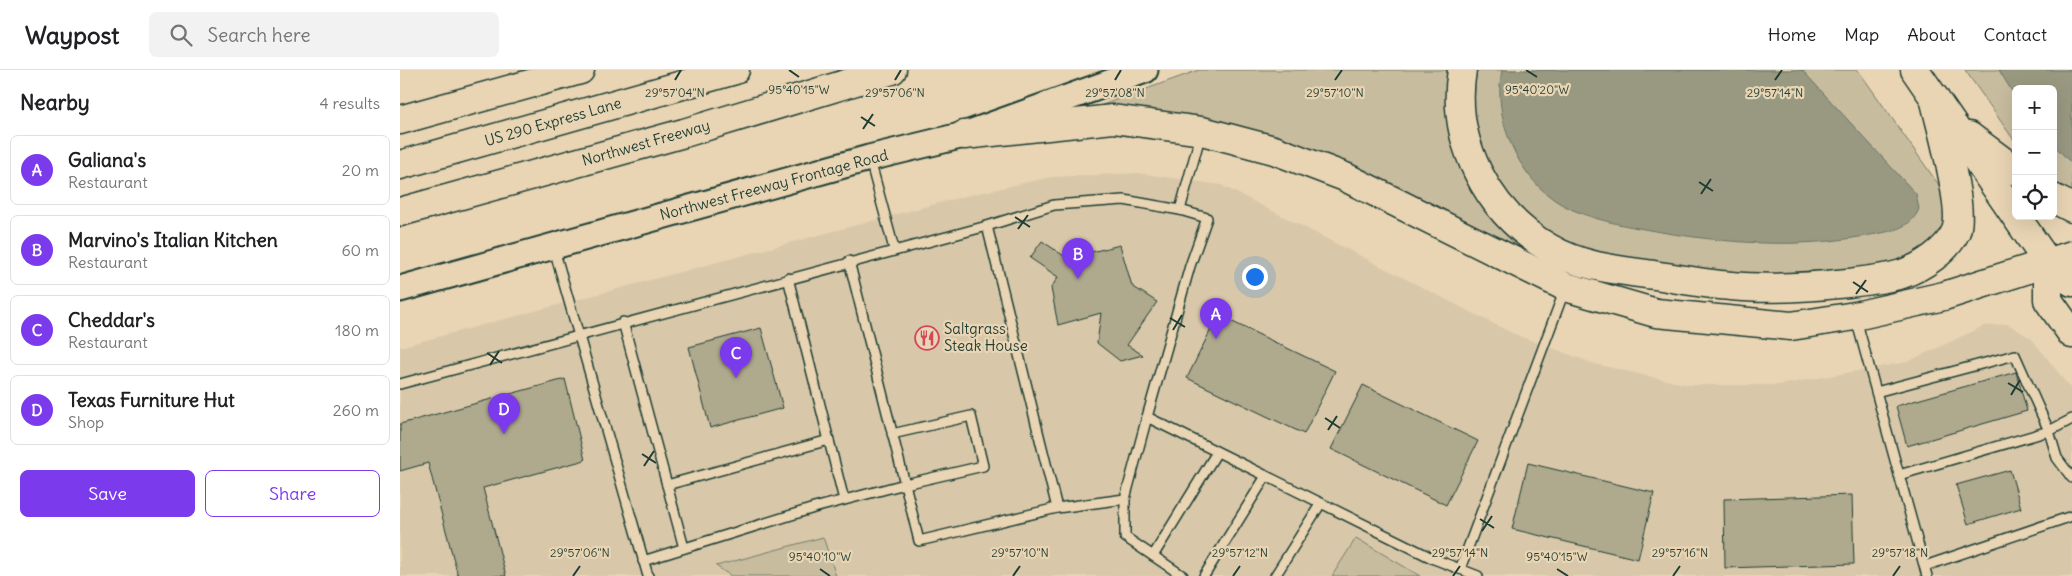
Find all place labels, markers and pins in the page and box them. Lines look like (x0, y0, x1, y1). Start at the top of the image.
pin: B (1062, 238, 1094, 279)
pin: A (1200, 298, 1232, 339)
place label: Saltgrass Steak House (944, 319, 1028, 355)
restaurant icon: Saltgrass Steak House (914, 325, 940, 351)
pin: C (720, 337, 752, 378)
pin: D (488, 393, 520, 434)

